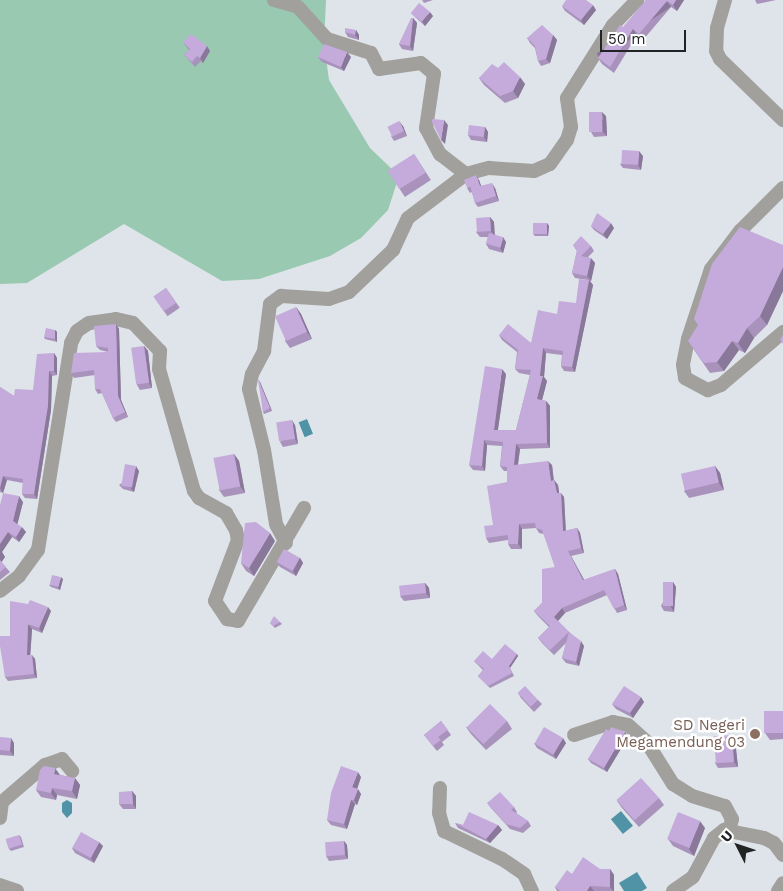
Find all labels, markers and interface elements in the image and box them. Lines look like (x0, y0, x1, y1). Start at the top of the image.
scale bar (603, 20, 689, 52)
text: 50 m (608, 30, 645, 48)
place label: SD Negeri Megamendung 03 (616, 716, 745, 751)
marker: SD Negeri Megamendung 03 (749, 728, 761, 740)
north arrow (713, 821, 763, 871)
text: U (717, 827, 736, 845)

